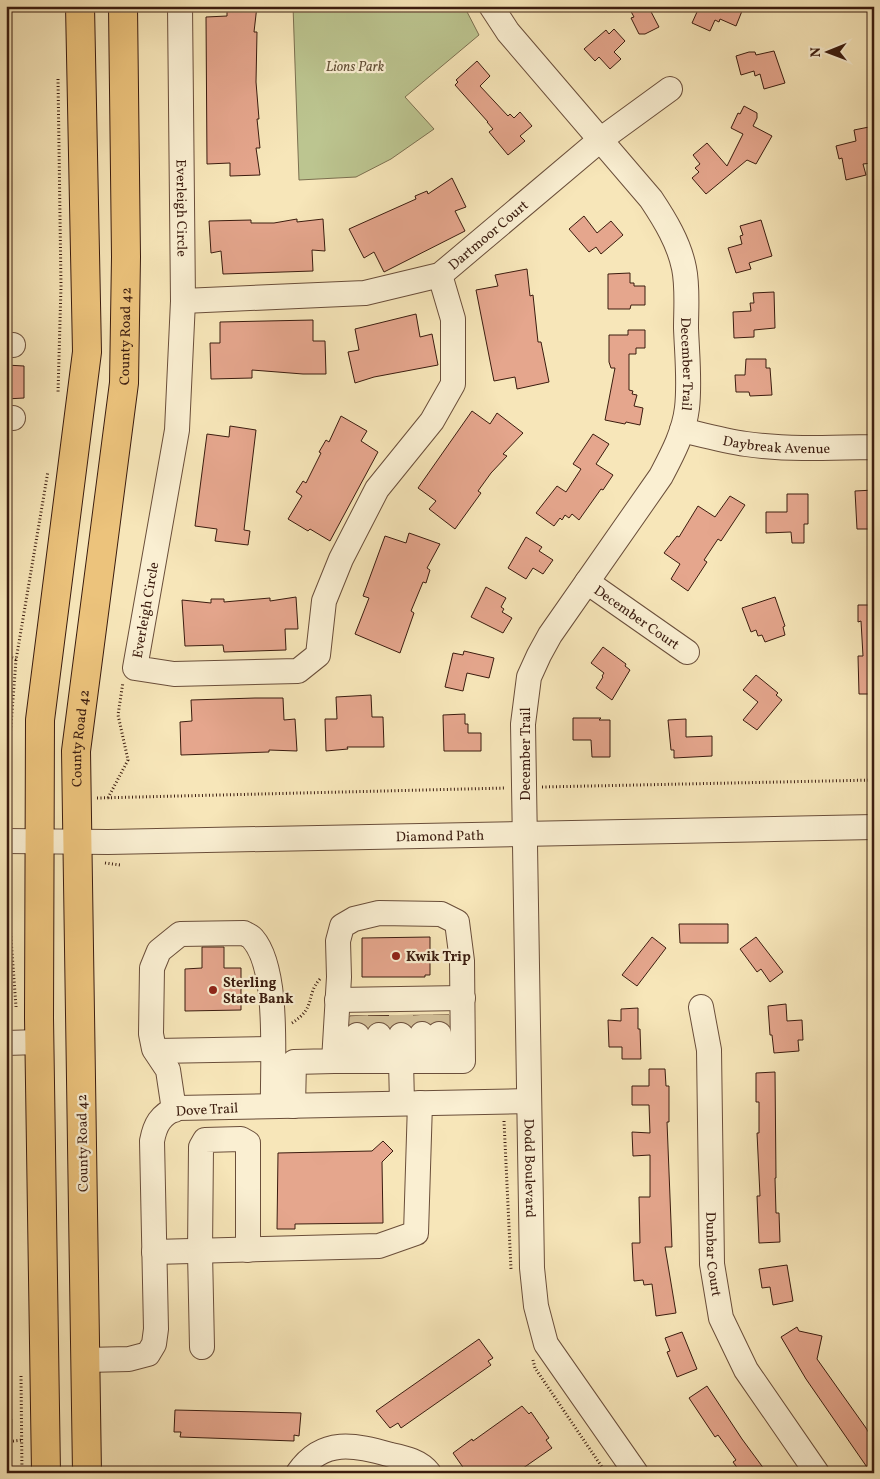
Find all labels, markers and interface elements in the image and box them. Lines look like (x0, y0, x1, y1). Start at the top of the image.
north arrow (802, 28, 852, 78)
text: N (807, 47, 826, 57)
park label: Lions Park (326, 58, 385, 77)
street label: Everleigh Circle (171, 159, 191, 257)
street label: Dartmoor Court (445, 196, 533, 275)
street label: County Road 42 (116, 287, 137, 385)
street label: December Trail (675, 317, 696, 412)
street label: Daybreak Avenue (721, 432, 831, 459)
street label: Everleigh Circle (129, 560, 164, 660)
street label: December Court (590, 582, 683, 655)
street label: County Road 42 (68, 689, 95, 787)
street label: December Trail (517, 707, 536, 801)
street label: Diamond Path (396, 827, 484, 847)
place label: Kwik Trip (406, 948, 471, 967)
marker: Kwik Trip (390, 950, 402, 962)
place label: Sterling State Bank (223, 974, 294, 1009)
marker: Sterling State Bank (207, 984, 219, 996)
street label: County Road 42 (73, 1094, 94, 1192)
street label: Dove Trail (175, 1099, 239, 1122)
street label: Dodd Boulevard (519, 1119, 539, 1218)
street label: Dunbar Court (700, 1212, 725, 1298)

